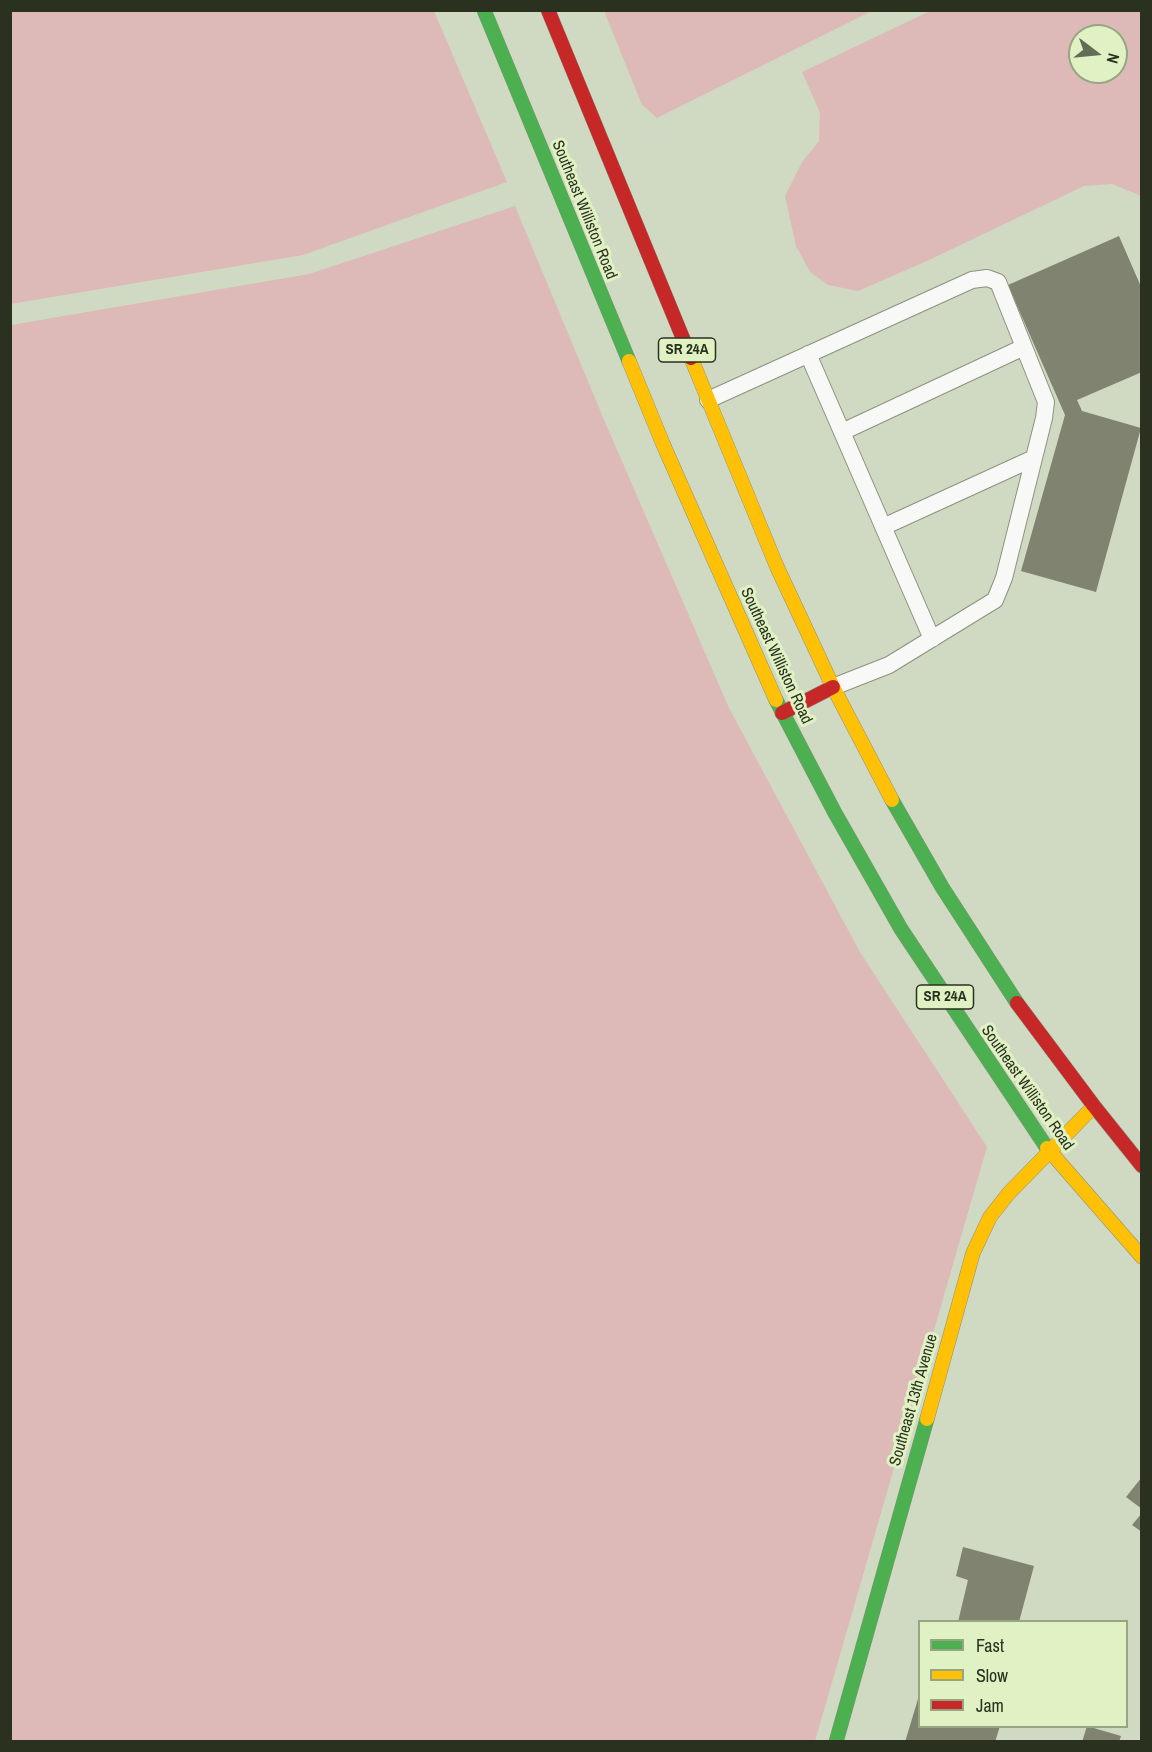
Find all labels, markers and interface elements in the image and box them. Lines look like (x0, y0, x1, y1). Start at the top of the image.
north arrow (1068, 24, 1128, 84)
text: N (1102, 51, 1125, 66)
street label: Southeast Williston Road (547, 138, 621, 282)
road number: SR 24A (658, 338, 716, 362)
street label: Southeast Williston Road (736, 585, 816, 727)
road number: SR 24A (916, 985, 974, 1009)
street label: Southeast Williston Road (977, 1022, 1077, 1154)
street label: Southeast 13th Avenue (886, 1332, 942, 1468)
legend (918, 1620, 1128, 1728)
text: Fast (976, 1633, 1004, 1658)
text: Slow (976, 1663, 1008, 1688)
text: Jam (976, 1693, 1004, 1718)

